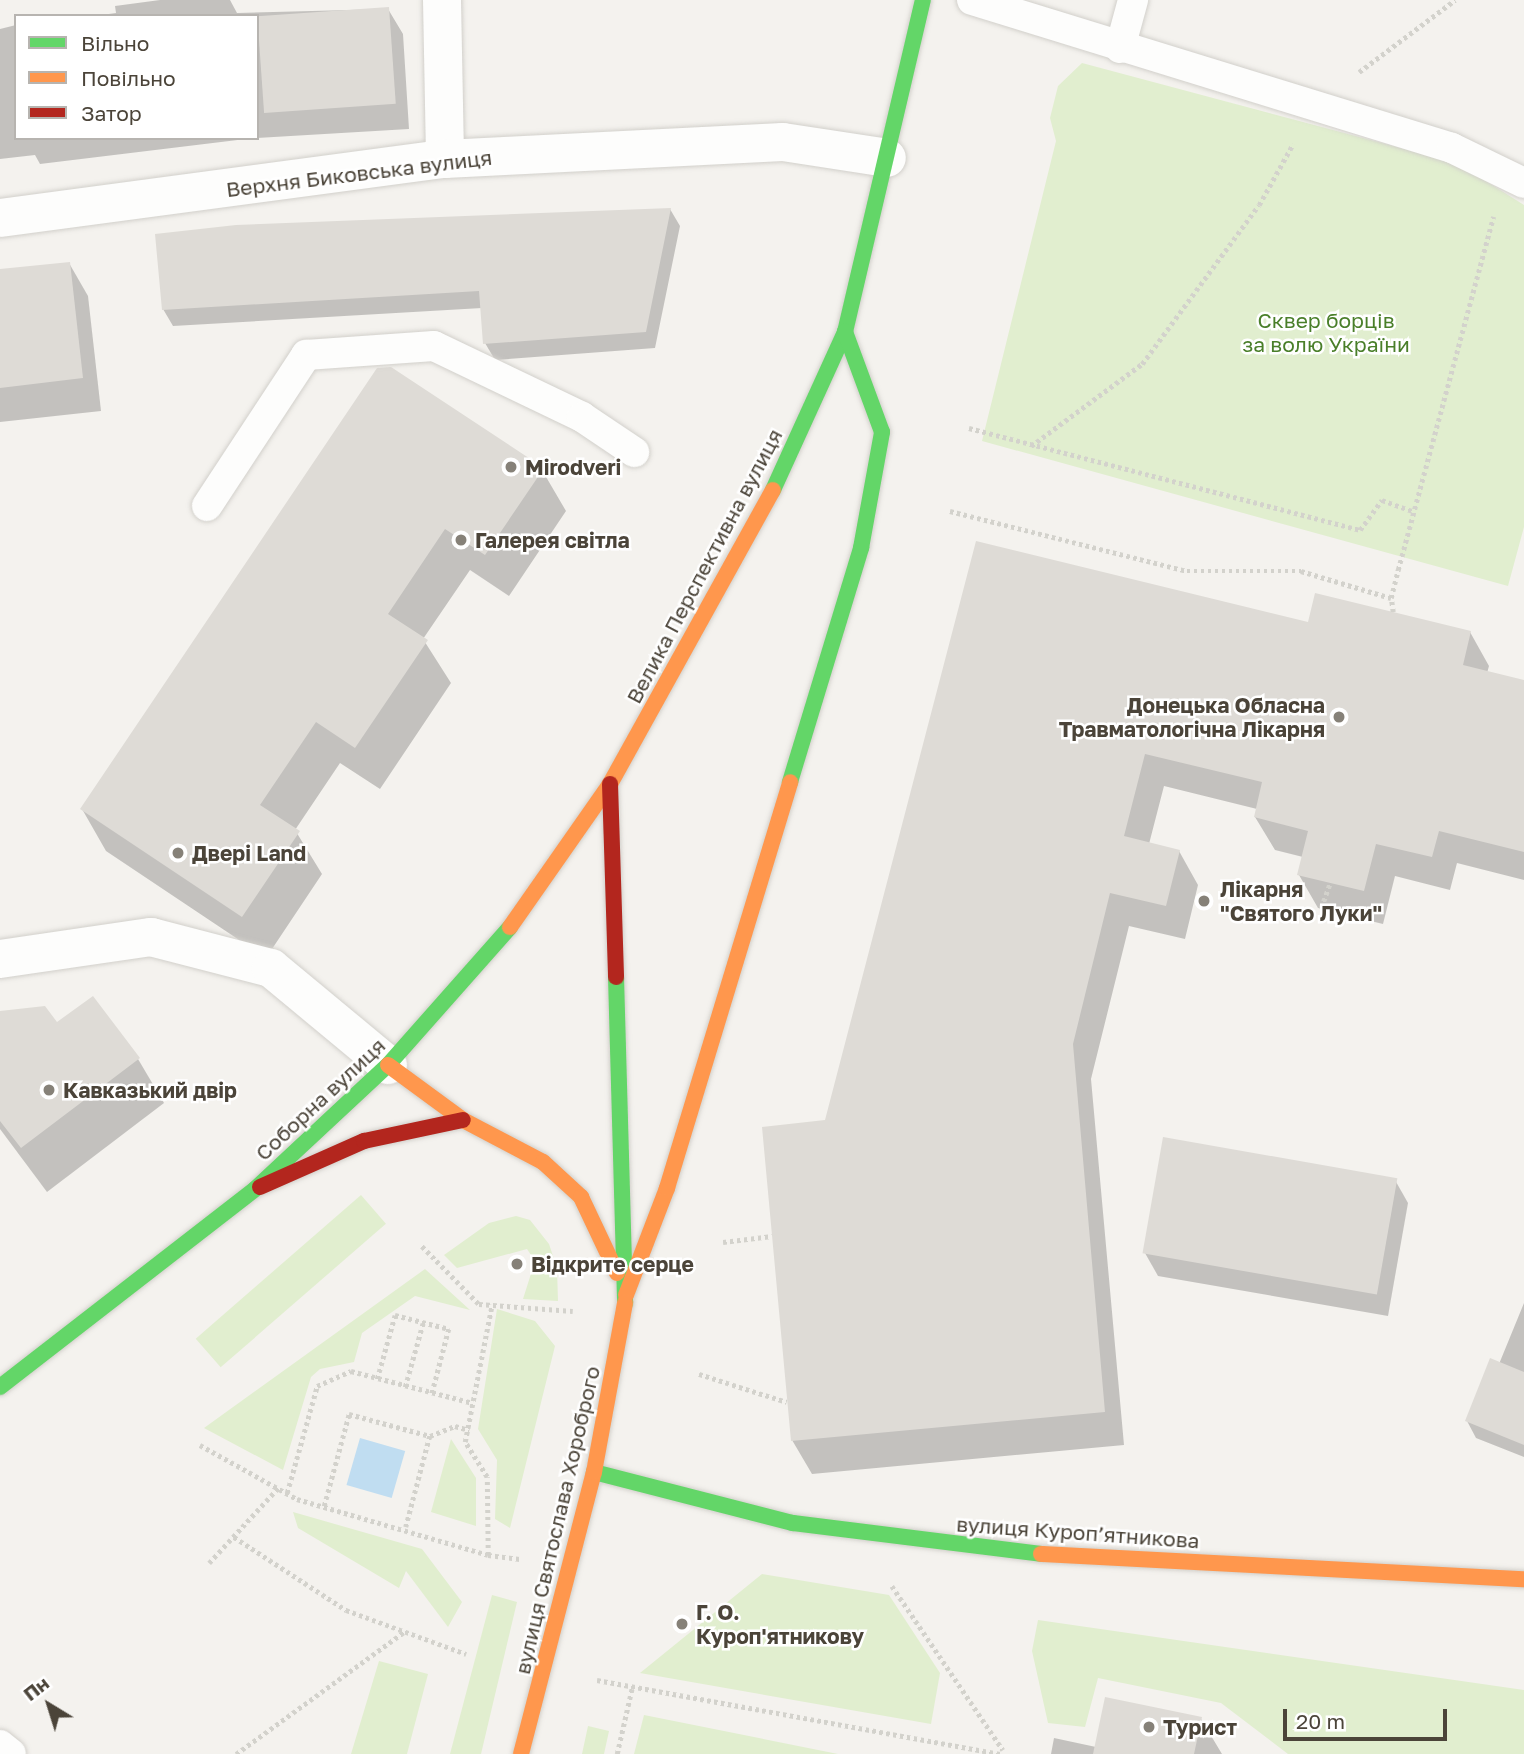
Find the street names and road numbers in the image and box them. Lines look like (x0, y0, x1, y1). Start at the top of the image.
street label: Верхня Биковська вулиця (225, 144, 493, 202)
street label: Велика Перспективна вулиця (621, 424, 787, 708)
street label: Соборна вулиця (250, 1033, 390, 1165)
street label: вулиця Святослава Хороброго (509, 1364, 605, 1676)
street label: вулиця Куропʼятникова (956, 1511, 1200, 1553)

